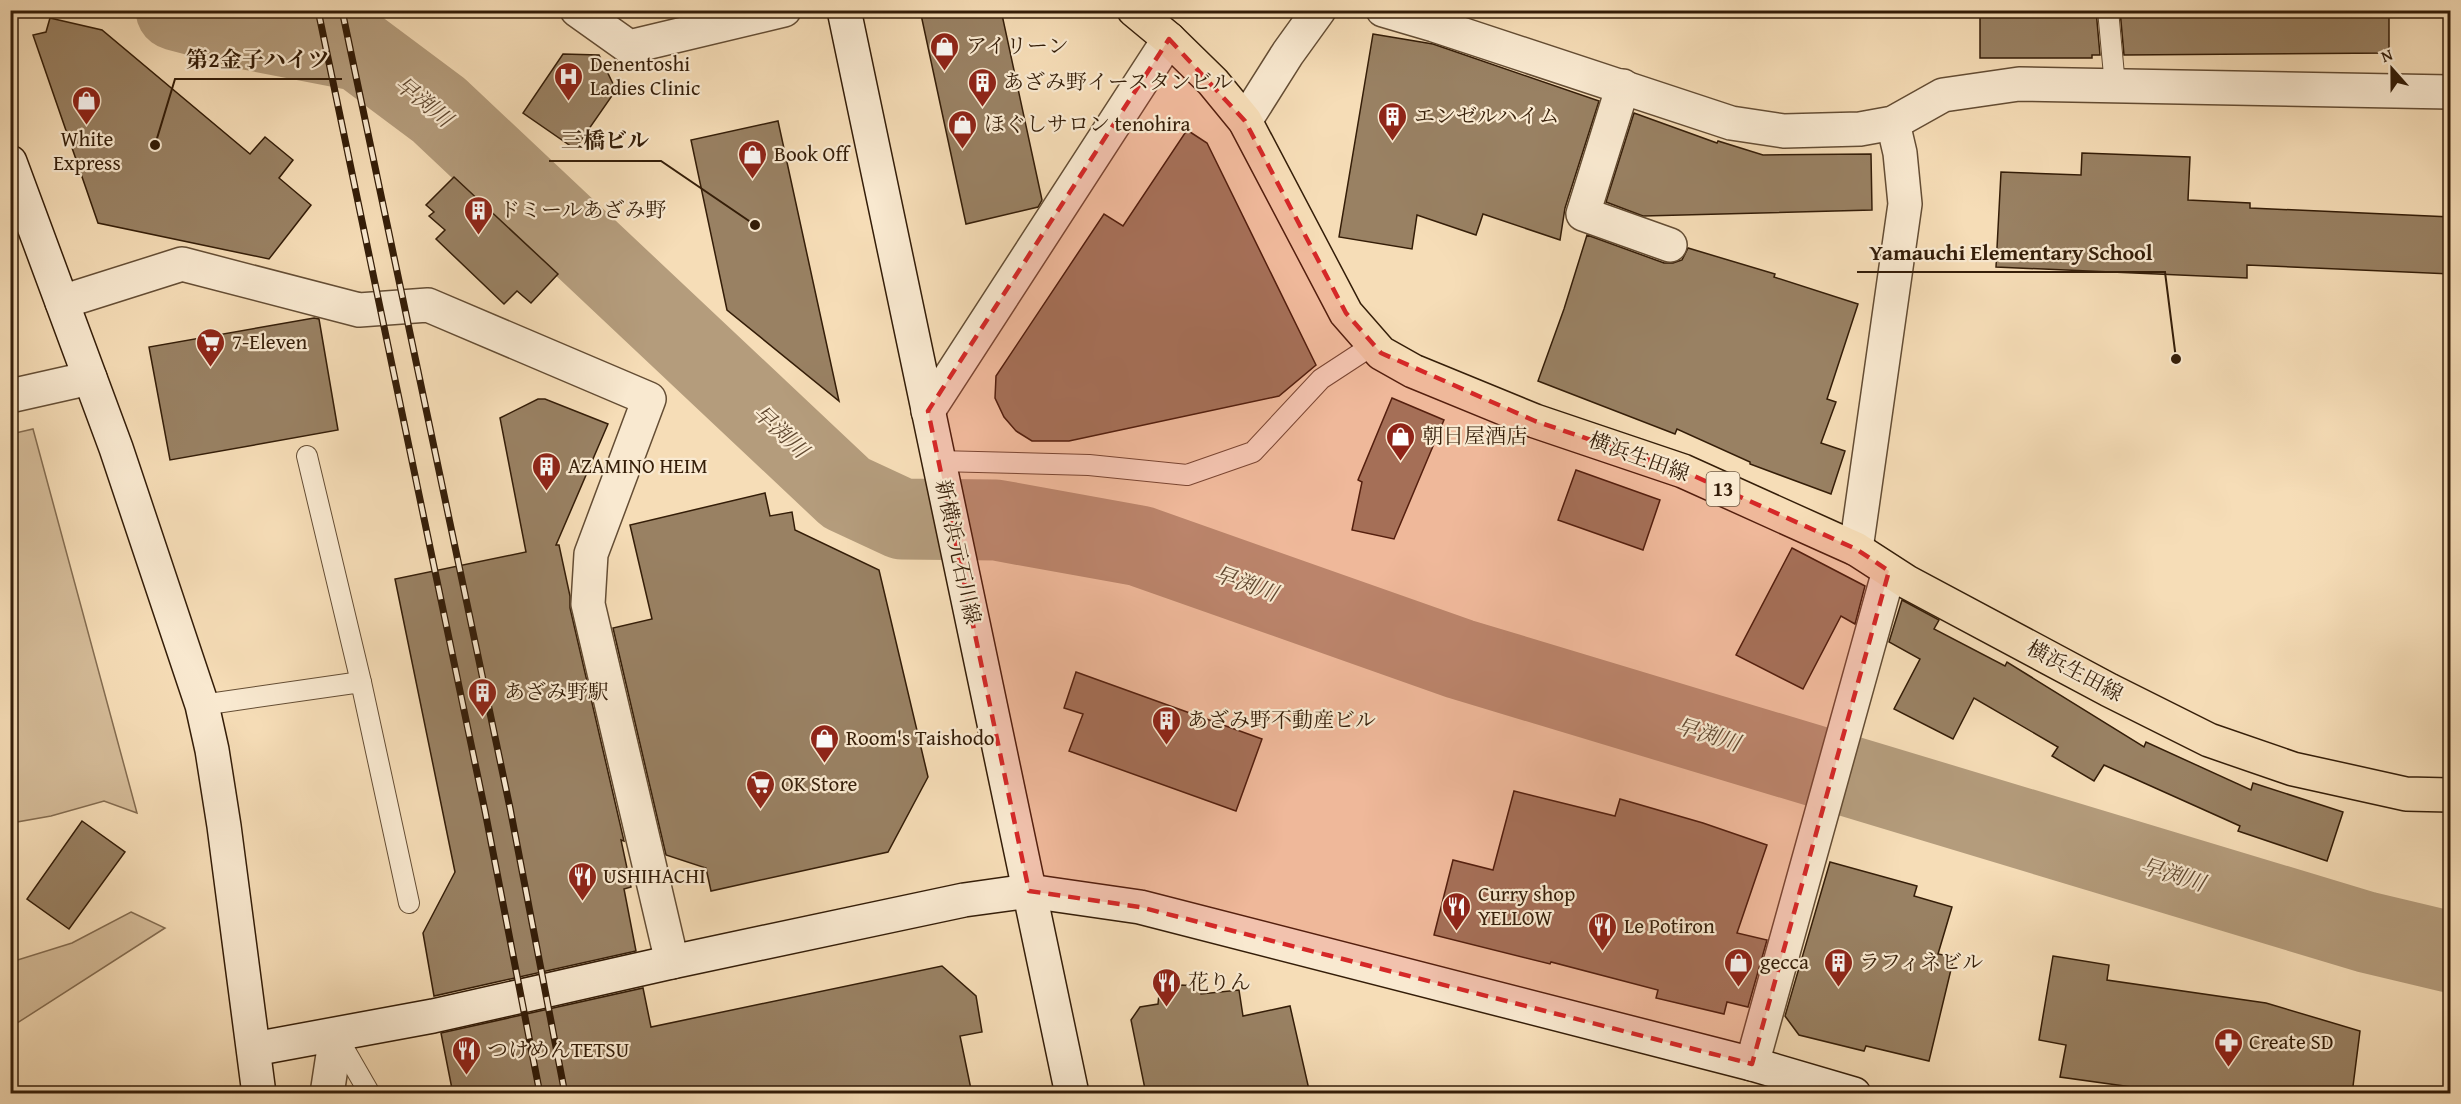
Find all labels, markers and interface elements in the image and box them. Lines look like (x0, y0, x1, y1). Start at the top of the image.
shop icon: アイリーン (929, 30, 961, 72)
place label: アイリーン (966, 30, 1069, 61)
callout: 第2金子ハイツ (175, 39, 342, 79)
north arrow (2362, 39, 2422, 99)
text: N (2377, 42, 2396, 68)
text: 第2金子ハイツ (186, 43, 330, 75)
place label: Denentoshi Ladies Clinic (590, 48, 700, 103)
hospital icon: Denentoshi Ladies Clinic (553, 60, 585, 102)
building icon: あざみ野イースタンビル (966, 66, 998, 108)
place label: あざみ野イースタンビル (1003, 66, 1233, 97)
water label: 早渕川 (388, 68, 461, 135)
shop icon: White Express (71, 84, 103, 126)
building icon: エンゼルハイム (1377, 100, 1409, 142)
place label: エンゼルハイム (1414, 100, 1560, 131)
shop icon: ほぐしサロン tenohira (947, 108, 979, 150)
place label: ほぐしサロン tenohira (984, 108, 1191, 139)
callout: 三橋ビル (549, 121, 661, 161)
place label: White Express (53, 123, 121, 178)
text: 三橋ビル (561, 124, 649, 156)
shop icon: Book Off (737, 138, 769, 180)
place label: Book Off (774, 138, 851, 169)
building icon: ドミールあざみ野 (462, 194, 494, 236)
place label: ドミールあざみ野 (499, 194, 667, 225)
callout: Yamauchi Elementary School (1857, 232, 2165, 272)
text: Yamauchi Elementary School (1869, 236, 2153, 268)
supermarket icon: 7-Eleven (195, 326, 227, 368)
place label: 7-Eleven (232, 326, 308, 357)
water label: 早渕川 (746, 397, 818, 467)
shop icon: 朝日屋酒店 (1385, 420, 1417, 462)
place label: 朝日屋酒店 (1422, 420, 1527, 451)
street label: 横浜生田線 (1585, 424, 1694, 489)
building icon: AZAMINO HEIM (531, 450, 563, 492)
place label: AZAMINO HEIM (568, 450, 708, 481)
road number: 13 (1706, 472, 1740, 506)
street label: 新横浜元石川線 (928, 477, 989, 627)
water label: 早渕川 (1210, 557, 1284, 610)
street label: 横浜生田線 (2022, 632, 2129, 709)
building icon: あざみ野駅 (467, 676, 499, 718)
place label: あざみ野駅 (504, 676, 609, 707)
building icon: あざみ野不動産ビル (1150, 704, 1182, 746)
place label: あざみ野不動産ビル (1187, 704, 1376, 735)
water label: 早渕川 (1672, 709, 1746, 760)
shop icon: Room's Taishodo (809, 722, 841, 764)
place label: Room's Taishodo (846, 722, 995, 753)
supermarket icon: OK Store (744, 768, 776, 810)
place label: OK Store (781, 768, 858, 799)
water label: 早渕川 (2137, 849, 2211, 900)
restaurant icon: USHIHACHI (566, 860, 598, 902)
place label: USHIHACHI (603, 860, 706, 891)
place label: Curry shop YELLOW (1478, 878, 1575, 933)
restaurant icon: Curry shop YELLOW (1441, 890, 1473, 932)
restaurant icon: Le Potiron (1587, 910, 1619, 952)
place label: Le Potiron (1624, 910, 1715, 941)
shop icon: gecca (1723, 946, 1755, 988)
place label: gecca (1760, 946, 1809, 977)
building icon: ラフィネビル (1822, 946, 1854, 988)
place label: ラフィネビル (1859, 946, 1983, 977)
restaurant icon: 花りん (1151, 966, 1183, 1008)
place label: 花りん (1188, 966, 1251, 997)
pharmacy icon: Create SD (2212, 1026, 2244, 1068)
place label: Create SD (2249, 1026, 2333, 1057)
restaurant icon: つけめんTETSU (450, 1034, 482, 1076)
place label: つけめんTETSU (487, 1034, 629, 1065)

